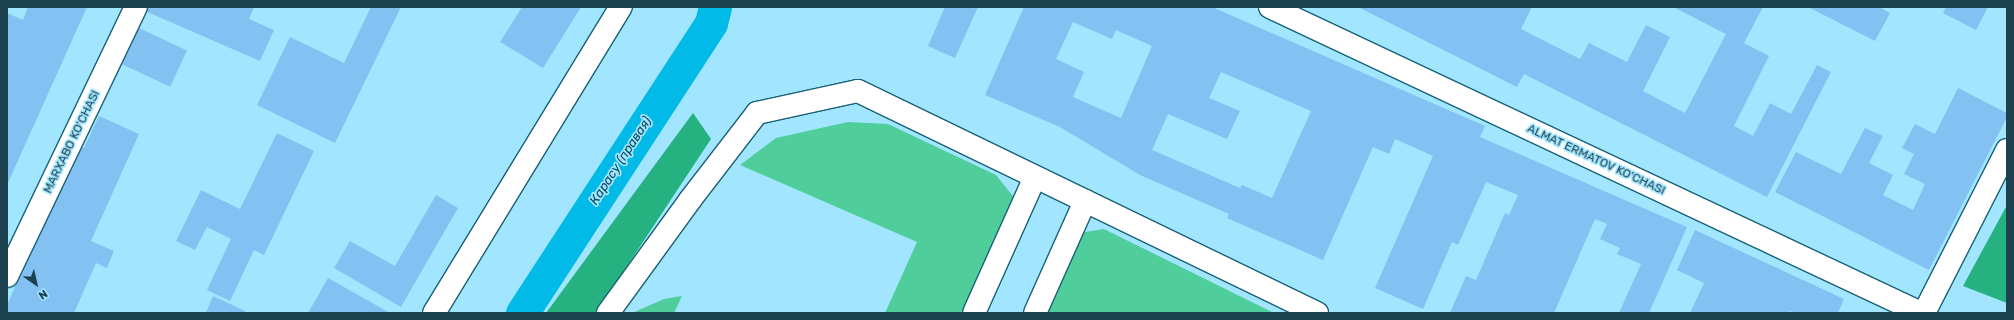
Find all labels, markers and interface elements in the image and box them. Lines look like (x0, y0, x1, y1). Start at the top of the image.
street label: MARXABO KO'CHASI (41, 88, 103, 196)
water label: Карасу (правая) (587, 114, 655, 208)
street label: ALMAT ERMATOV KO'CHASI (1524, 121, 1668, 199)
north arrow (16, 264, 56, 304)
text: N (36, 287, 50, 302)

